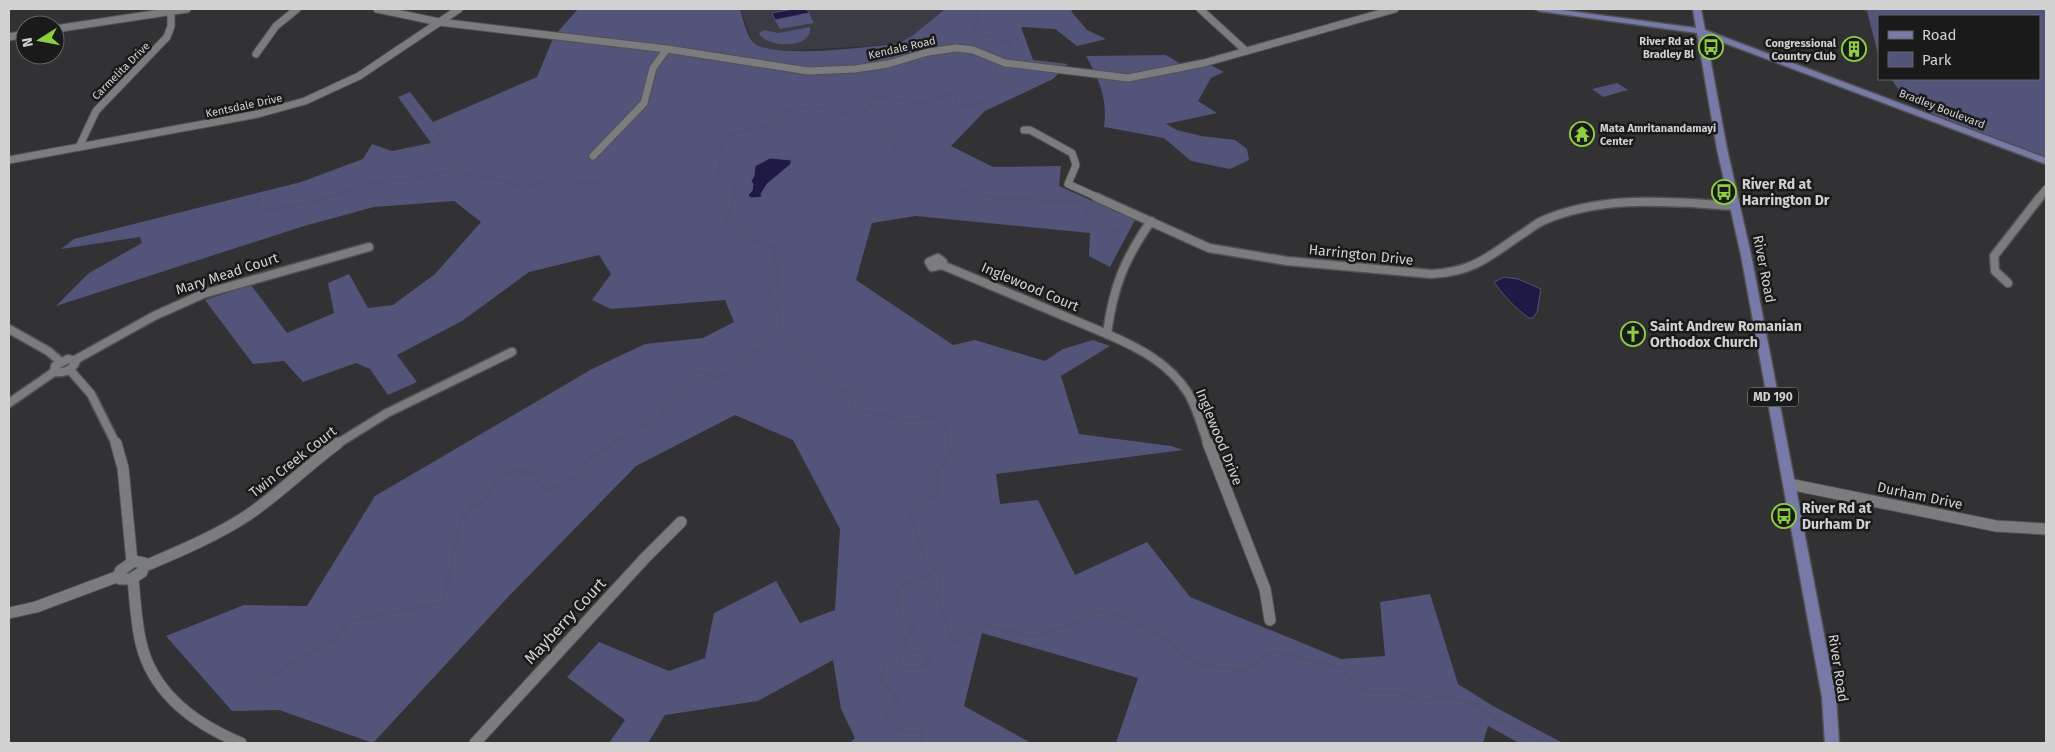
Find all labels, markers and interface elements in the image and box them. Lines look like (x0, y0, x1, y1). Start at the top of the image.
north arrow (15, 15, 65, 65)
legend (1878, 15, 2040, 80)
text: Road (1922, 26, 1957, 44)
street label: Kendale Road (867, 34, 937, 62)
bus stop icon: River Rd at Bradley Bl (1698, 34, 1724, 60)
place label: River Rd at Bradley Bl (1639, 35, 1695, 61)
text: N (18, 36, 37, 49)
building icon: Congressional Country Club (1841, 36, 1867, 62)
place label: Congressional Country Club (1765, 37, 1837, 63)
street label: Carmelita Drive (89, 39, 153, 103)
text: Park (1922, 51, 1952, 69)
street label: Bradley Boulevard (1897, 87, 1987, 131)
street label: Kentsdale Drive (204, 92, 284, 120)
temple icon: Mata Amritanandamayi Center (1569, 121, 1595, 147)
place label: Mata Amritanandamayi Center (1600, 122, 1716, 148)
place label: River Rd at Harrington Dr (1742, 176, 1830, 209)
bus stop icon: River Rd at Harrington Dr (1711, 179, 1737, 205)
street label: River Road (1749, 234, 1779, 304)
street label: Harrington Drive (1308, 241, 1414, 269)
street label: Mary Mead Court (174, 249, 281, 299)
street label: Inglewood Court (979, 259, 1082, 316)
place label: Saint Andrew Romanian Orthodox Church (1650, 318, 1802, 351)
church icon: Saint Andrew Romanian Orthodox Church (1620, 321, 1646, 347)
street label: Inglewood Drive (1192, 386, 1246, 488)
road number: MD 190 (1748, 388, 1798, 407)
street label: Twin Creek Court (246, 422, 341, 501)
street label: Durham Drive (1876, 479, 1964, 513)
place label: River Rd at Durham Dr (1802, 500, 1872, 533)
bus stop icon: River Rd at Durham Dr (1771, 503, 1797, 529)
street label: Mayberry Court (520, 574, 610, 668)
street label: River Road (1824, 633, 1852, 703)

